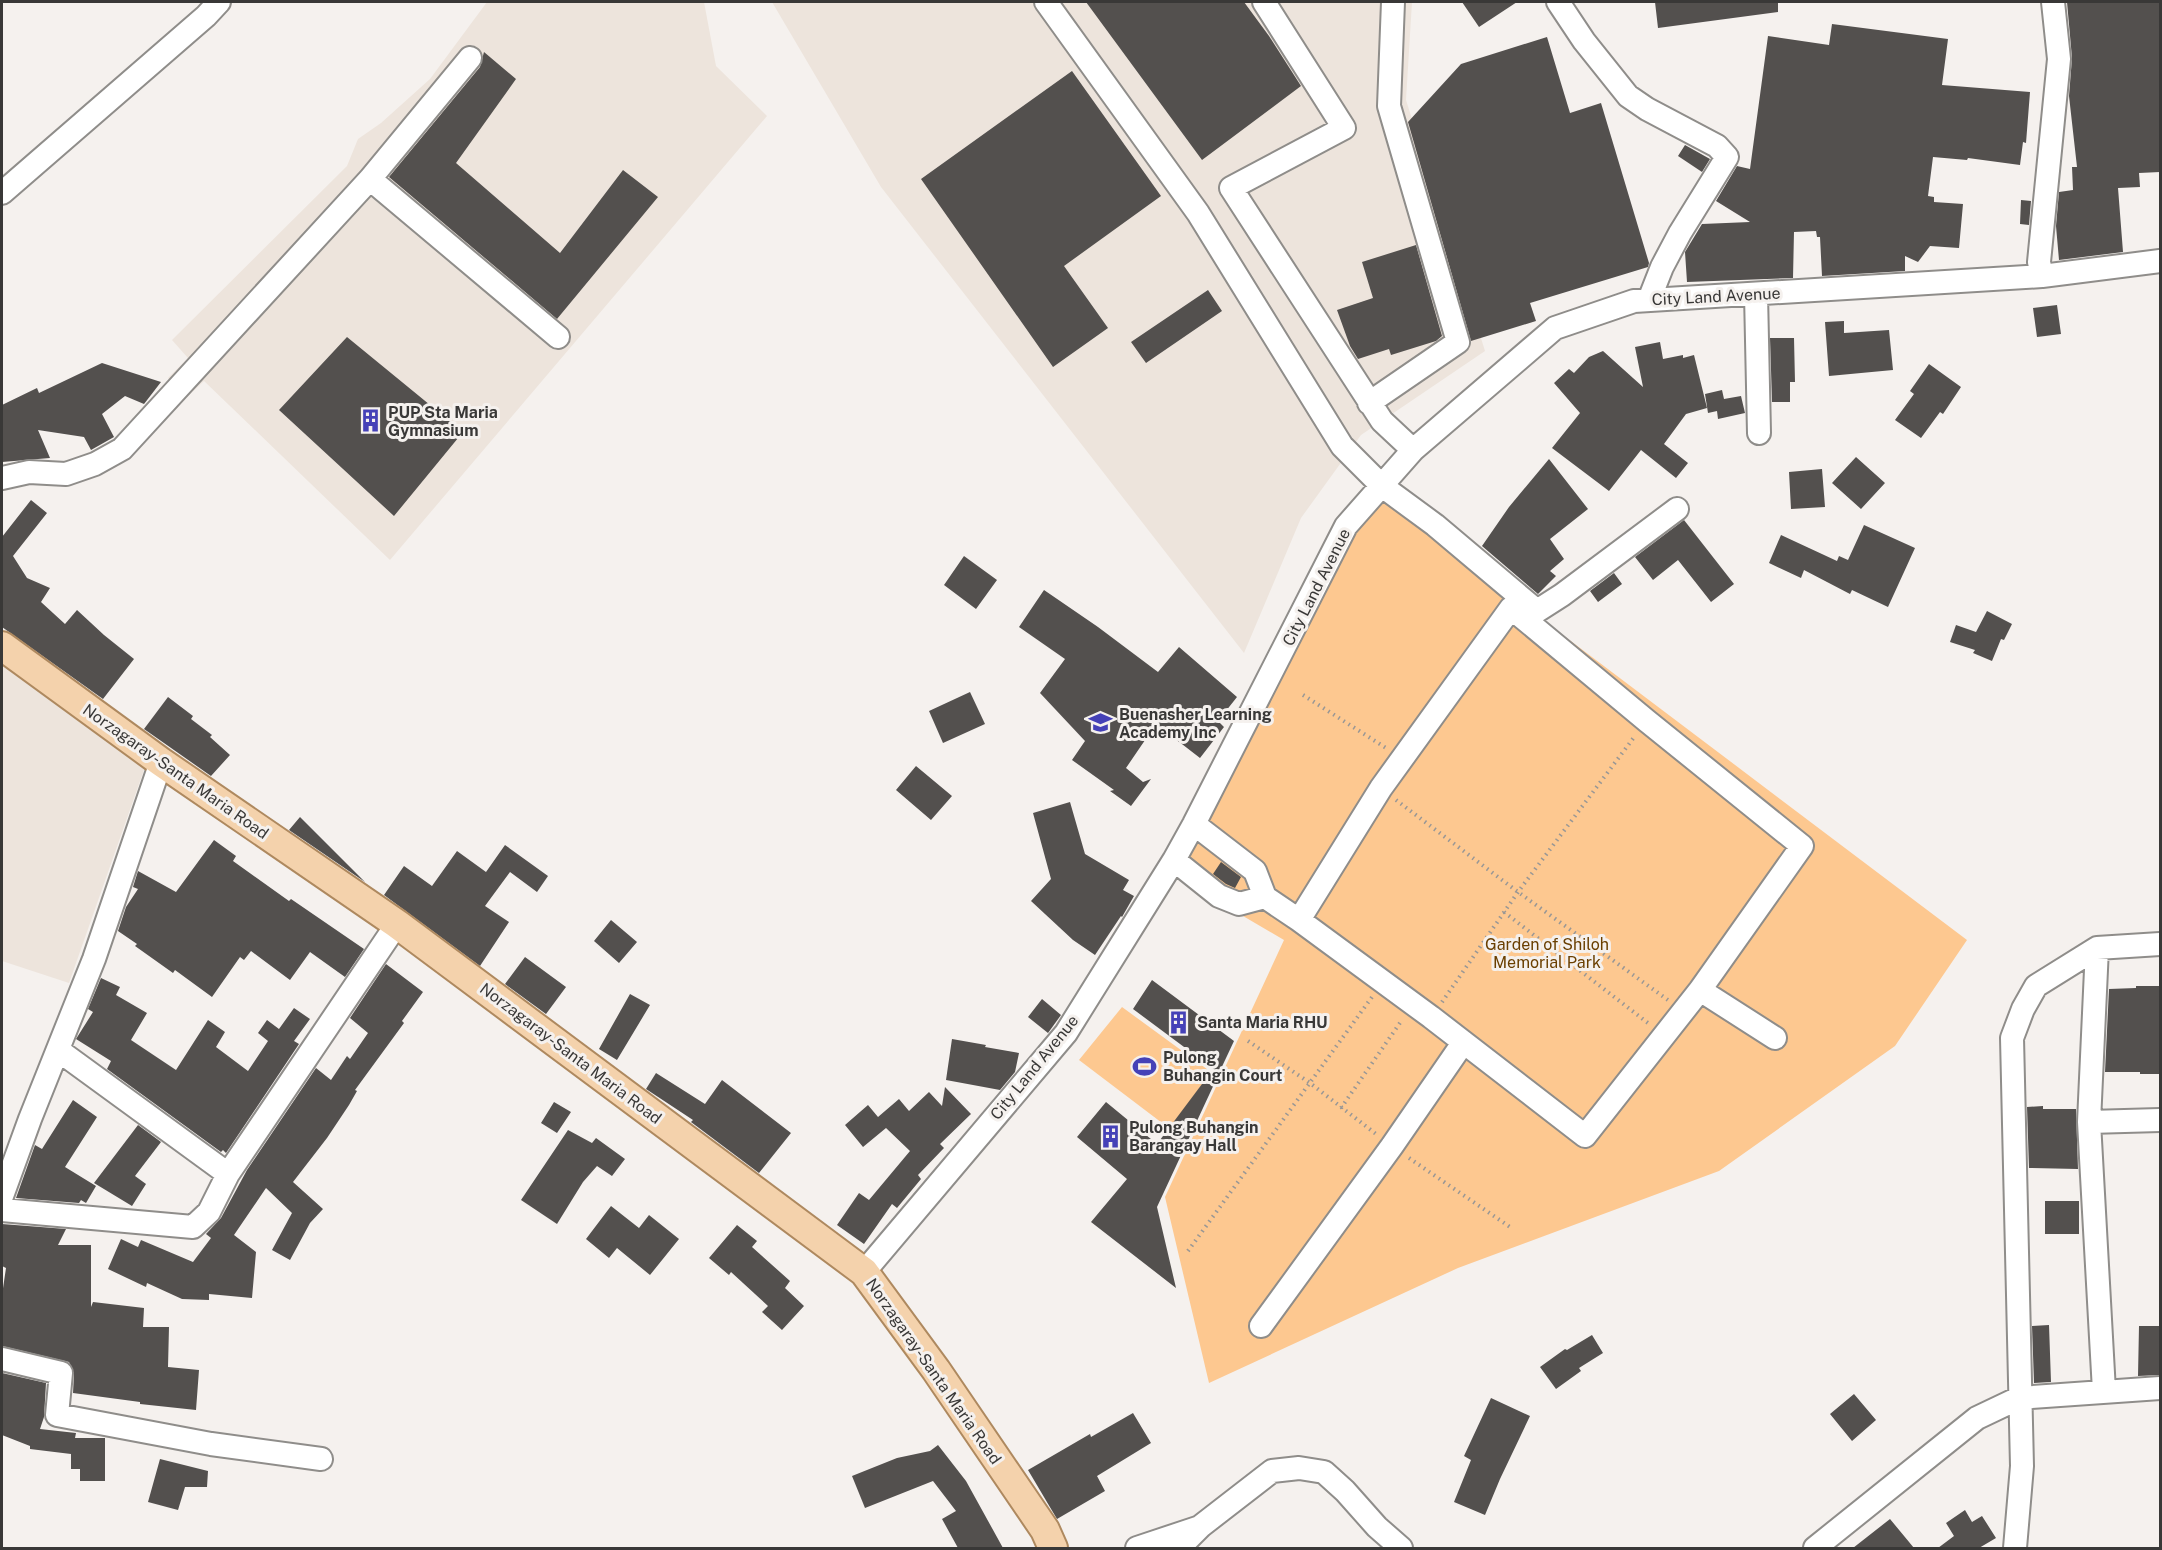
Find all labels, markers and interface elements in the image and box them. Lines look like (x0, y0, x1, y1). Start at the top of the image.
street label: City Land Avenue (1651, 284, 1781, 309)
place label: PUP Sta Maria Gymnasium (388, 403, 498, 440)
building icon: PUP Sta Maria Gymnasium (357, 408, 383, 434)
street label: City Land Avenue (1279, 525, 1354, 649)
street label: Norzagaray-Santa Maria Road (79, 700, 272, 843)
place label: Buenasher Learning Academy Inc (1119, 705, 1272, 742)
school or university icon: Buenasher Learning Academy Inc (1088, 710, 1114, 736)
park label: Garden of Shiloh Memorial Park (1485, 935, 1609, 972)
street label: Norzagaray-Santa Maria Road (476, 979, 665, 1128)
building icon: Santa Maria RHU (1166, 1009, 1192, 1035)
street label: City Land Avenue (986, 1011, 1082, 1123)
place label: Santa Maria RHU (1197, 1013, 1328, 1032)
place label: Pulong Buhangin Court (1163, 1048, 1283, 1085)
sports icon: Pulong Buhangin Court (1132, 1053, 1158, 1079)
place label: Pulong Buhangin Barangay Hall (1129, 1118, 1259, 1155)
building icon: Pulong Buhangin Barangay Hall (1098, 1123, 1124, 1149)
street label: Norzagaray-Santa Maria Road (862, 1275, 1005, 1468)

